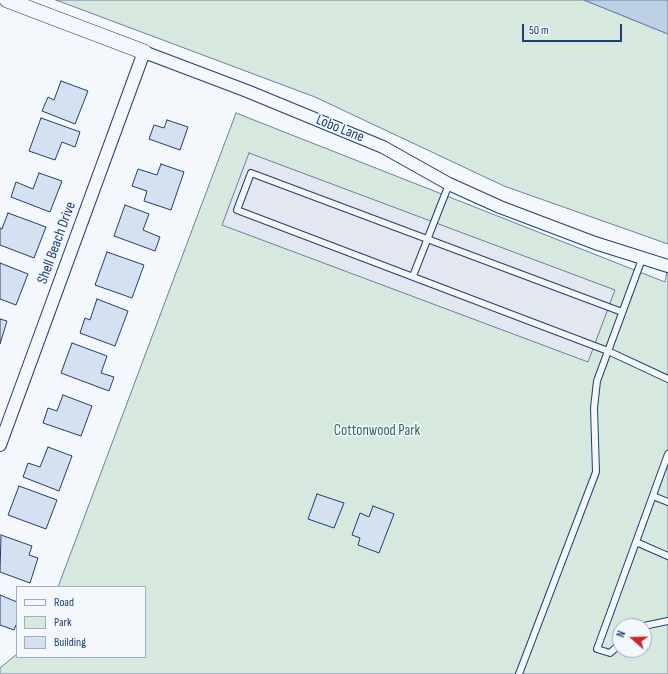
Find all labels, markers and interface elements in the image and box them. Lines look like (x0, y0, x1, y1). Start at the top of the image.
scale bar (524, 16, 624, 42)
text: 50 m (529, 23, 549, 38)
street label: Lobo Lane (313, 111, 367, 147)
street label: Shell Beach Drive (34, 199, 80, 287)
park label: Cottonwood Park (334, 422, 420, 440)
legend (16, 586, 146, 658)
text: Road (54, 595, 74, 610)
text: Park (54, 615, 72, 630)
north arrow (612, 618, 652, 658)
text: N (614, 629, 628, 639)
text: Building (54, 635, 86, 650)

